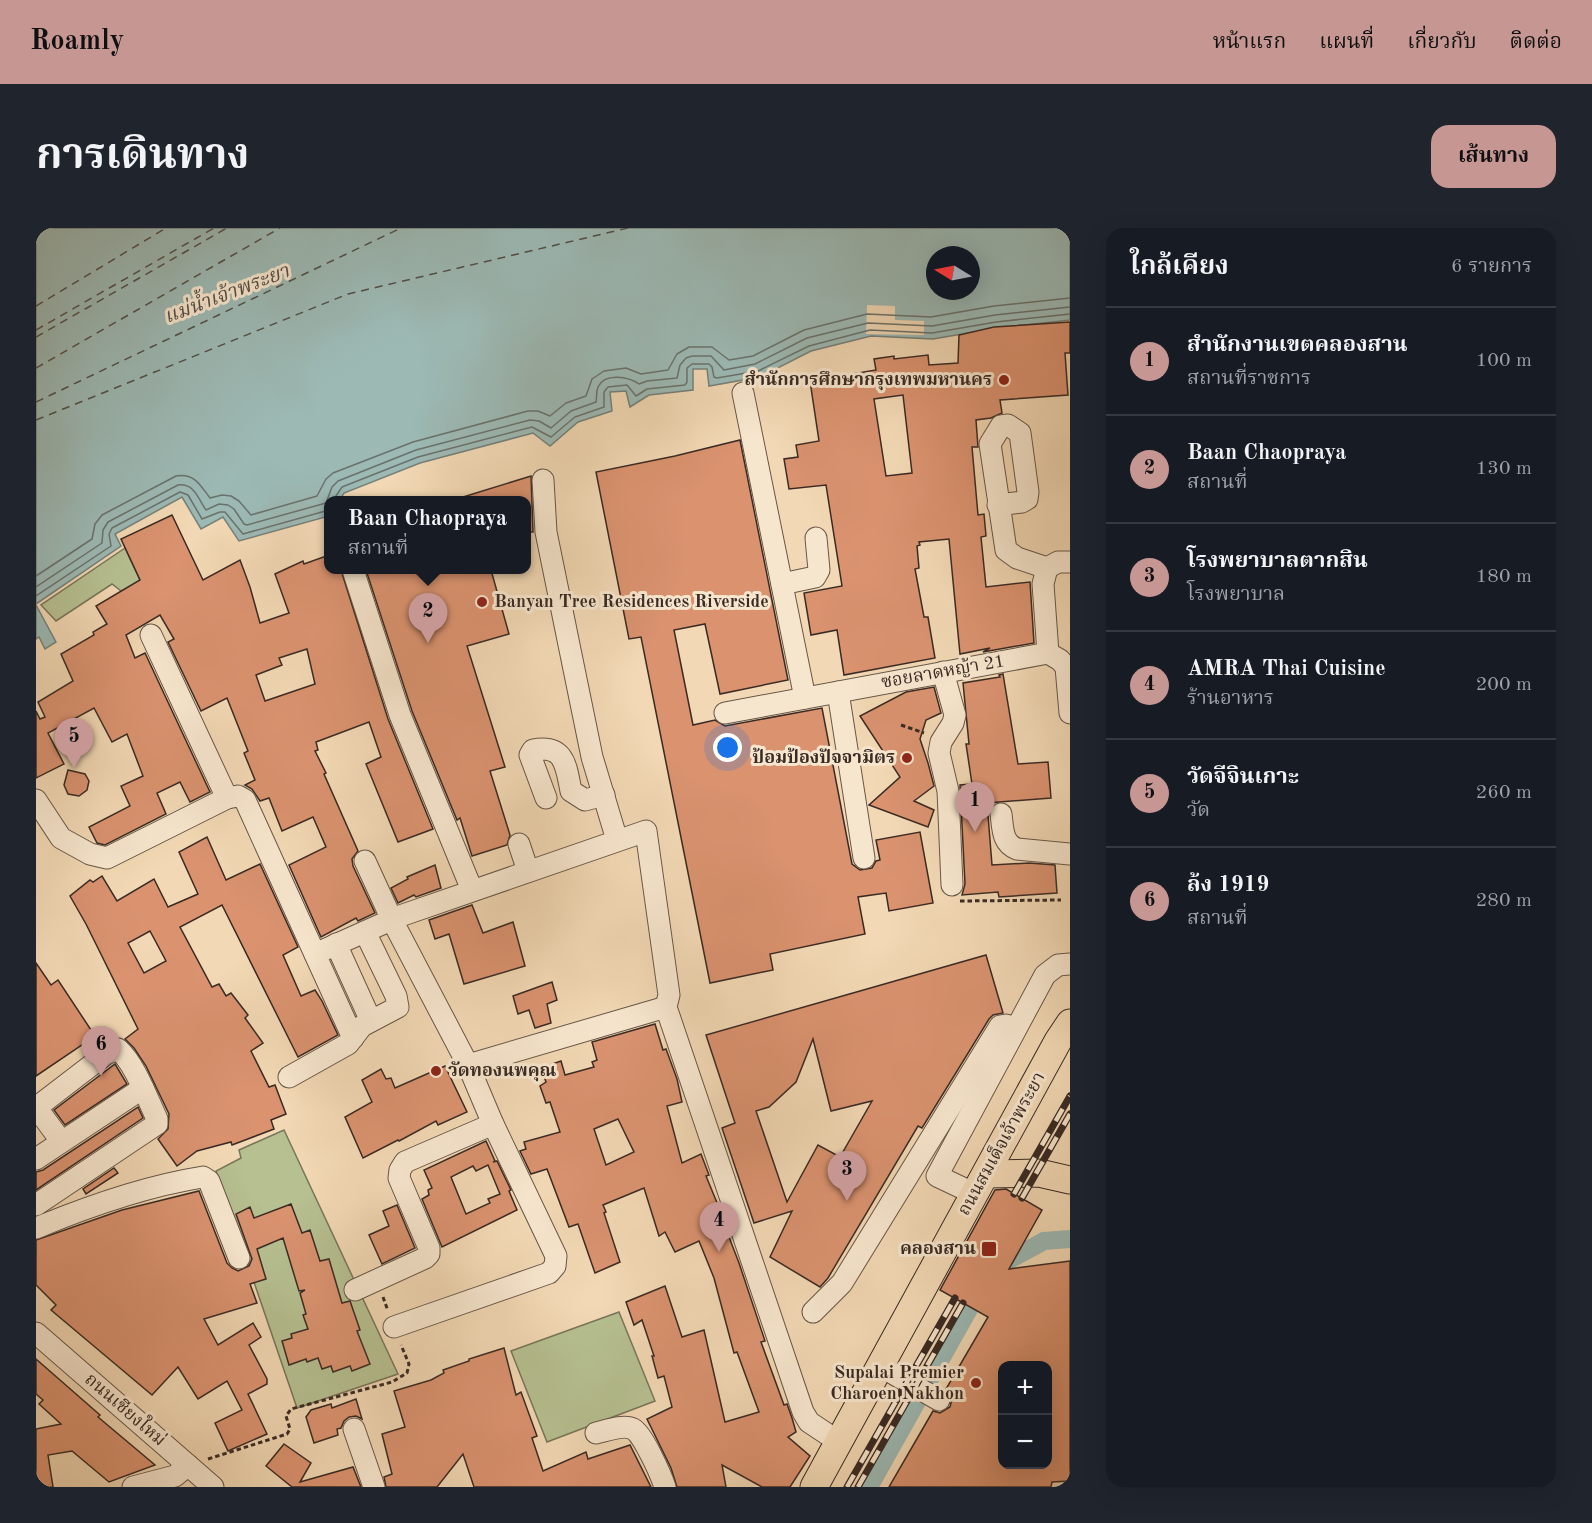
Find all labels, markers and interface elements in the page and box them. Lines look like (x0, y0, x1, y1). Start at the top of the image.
text: Roamly (30, 28, 124, 56)
text: หน้าแรก (1213, 32, 1286, 53)
text: แผนที่ (1319, 32, 1374, 53)
text: เกี่ยวกับ (1407, 32, 1477, 53)
text: ติดต่อ (1510, 32, 1562, 53)
button: เส้นทาง (1431, 125, 1556, 188)
text: การเดินทาง (36, 136, 249, 178)
north arrow (926, 246, 980, 300)
text: ใกล้เคียง (1130, 254, 1229, 280)
water label: แม่น้ำเจ้าพระยา (159, 255, 293, 328)
text: 6 รายการ (1451, 257, 1532, 277)
text: สำนักงานเขตคลองสาน (1187, 334, 1408, 356)
text: 1 (1144, 351, 1155, 371)
text: 100 m (1476, 351, 1532, 371)
text: สถานที่ราชการ (1187, 369, 1311, 389)
place label: สำนักการศึกษากรุงเทพมหานคร (744, 370, 992, 391)
marker: สำนักการศึกษากรุงเทพมหานคร (997, 373, 1011, 387)
text: Baan Chaopraya (1187, 442, 1346, 464)
text: 2 (1144, 459, 1155, 479)
text: 130 m (1476, 459, 1532, 479)
text: สถานที่ (1187, 473, 1248, 493)
popup (324, 496, 531, 574)
text: Baan Chaopraya (348, 508, 507, 530)
text: สถานที่ (348, 539, 408, 559)
text: โรงพยาบาลตากสิน (1187, 550, 1368, 572)
text: 3 (1144, 567, 1155, 587)
text: 180 m (1476, 567, 1532, 587)
text: โรงพยาบาล (1187, 585, 1285, 605)
place label: Banyan Tree Residences Riverside (494, 593, 769, 611)
pin: 2 (408, 594, 448, 643)
marker: Banyan Tree Residences Riverside (475, 595, 489, 609)
street label: ซอยลาดหญ้า 21 (879, 650, 1006, 692)
text: AMRA Thai Cuisine (1187, 658, 1386, 680)
text: 4 (1144, 675, 1155, 695)
text: 200 m (1476, 675, 1532, 695)
text: ร้านอาหาร (1187, 689, 1274, 709)
pin: 5 (54, 718, 93, 768)
your location (713, 733, 742, 762)
place label: ป้อมป้องปัจจามิตร (752, 747, 895, 767)
marker: ป้อมป้องปัจจามิตร (900, 751, 914, 765)
text: วัดจีจินเกาะ (1187, 766, 1299, 788)
pin: 1 (956, 782, 994, 832)
text: 5 (1144, 783, 1155, 803)
text: 260 m (1476, 783, 1532, 803)
text: วัด (1187, 801, 1210, 821)
text: ล้ง 1919 (1187, 874, 1269, 896)
text: 6 (1144, 891, 1155, 911)
text: 280 m (1476, 891, 1532, 911)
text: สถานที่ (1187, 909, 1248, 929)
pin: 6 (82, 1026, 120, 1076)
place label: วัดทองนพคุณ (448, 1061, 557, 1082)
marker: วัดทองนพคุณ (429, 1064, 443, 1078)
street label: ถนนสมเด็จเจ้าพระยา (953, 1068, 1049, 1219)
pin: 3 (828, 1152, 866, 1201)
pin: 4 (700, 1202, 738, 1252)
place label: คลองสาน (900, 1240, 976, 1258)
marker: คลองสาน (980, 1240, 998, 1258)
map controls (998, 1361, 1052, 1469)
button: + (998, 1361, 1052, 1415)
place label: Supalai Premier Charoen Nakhon (830, 1364, 964, 1403)
street label: ถนนเชียงใหม่ (81, 1367, 171, 1450)
marker: Supalai Premier Charoen Nakhon (969, 1376, 983, 1390)
button: − (998, 1415, 1052, 1469)

